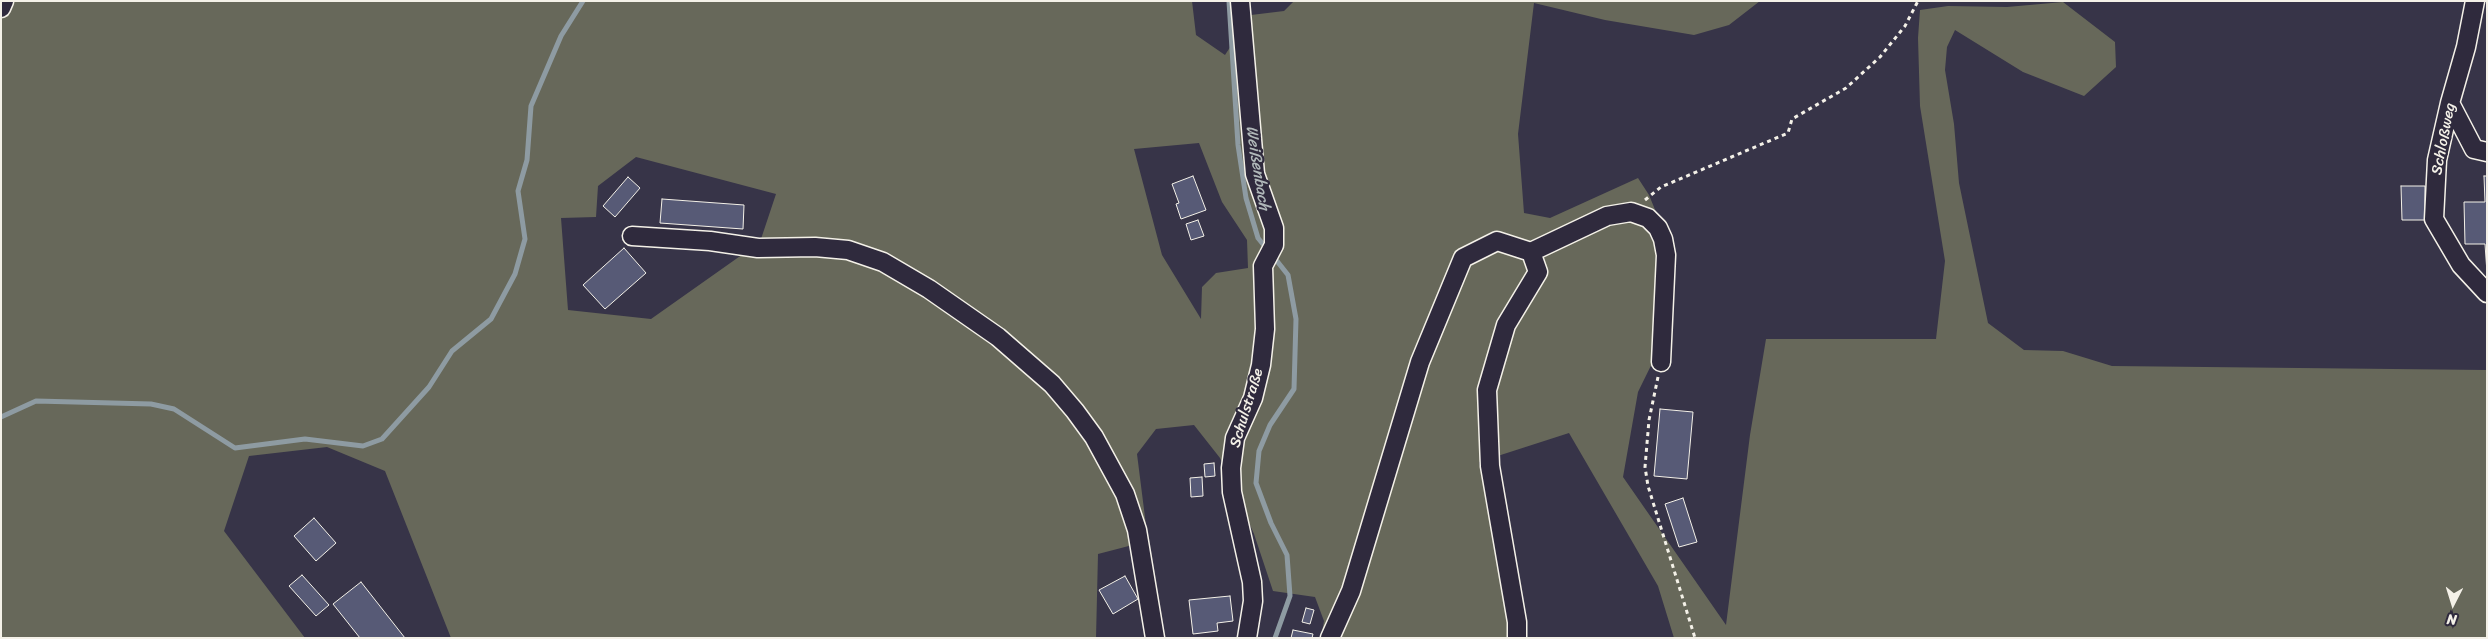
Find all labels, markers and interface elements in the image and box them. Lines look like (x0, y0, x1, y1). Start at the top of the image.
street label: Schloßweg (2428, 102, 2460, 176)
water label: Weißenbach (1241, 124, 1273, 212)
street label: Schulstraße (1226, 366, 1268, 450)
north arrow (2428, 579, 2478, 629)
text: N (2446, 607, 2458, 632)

